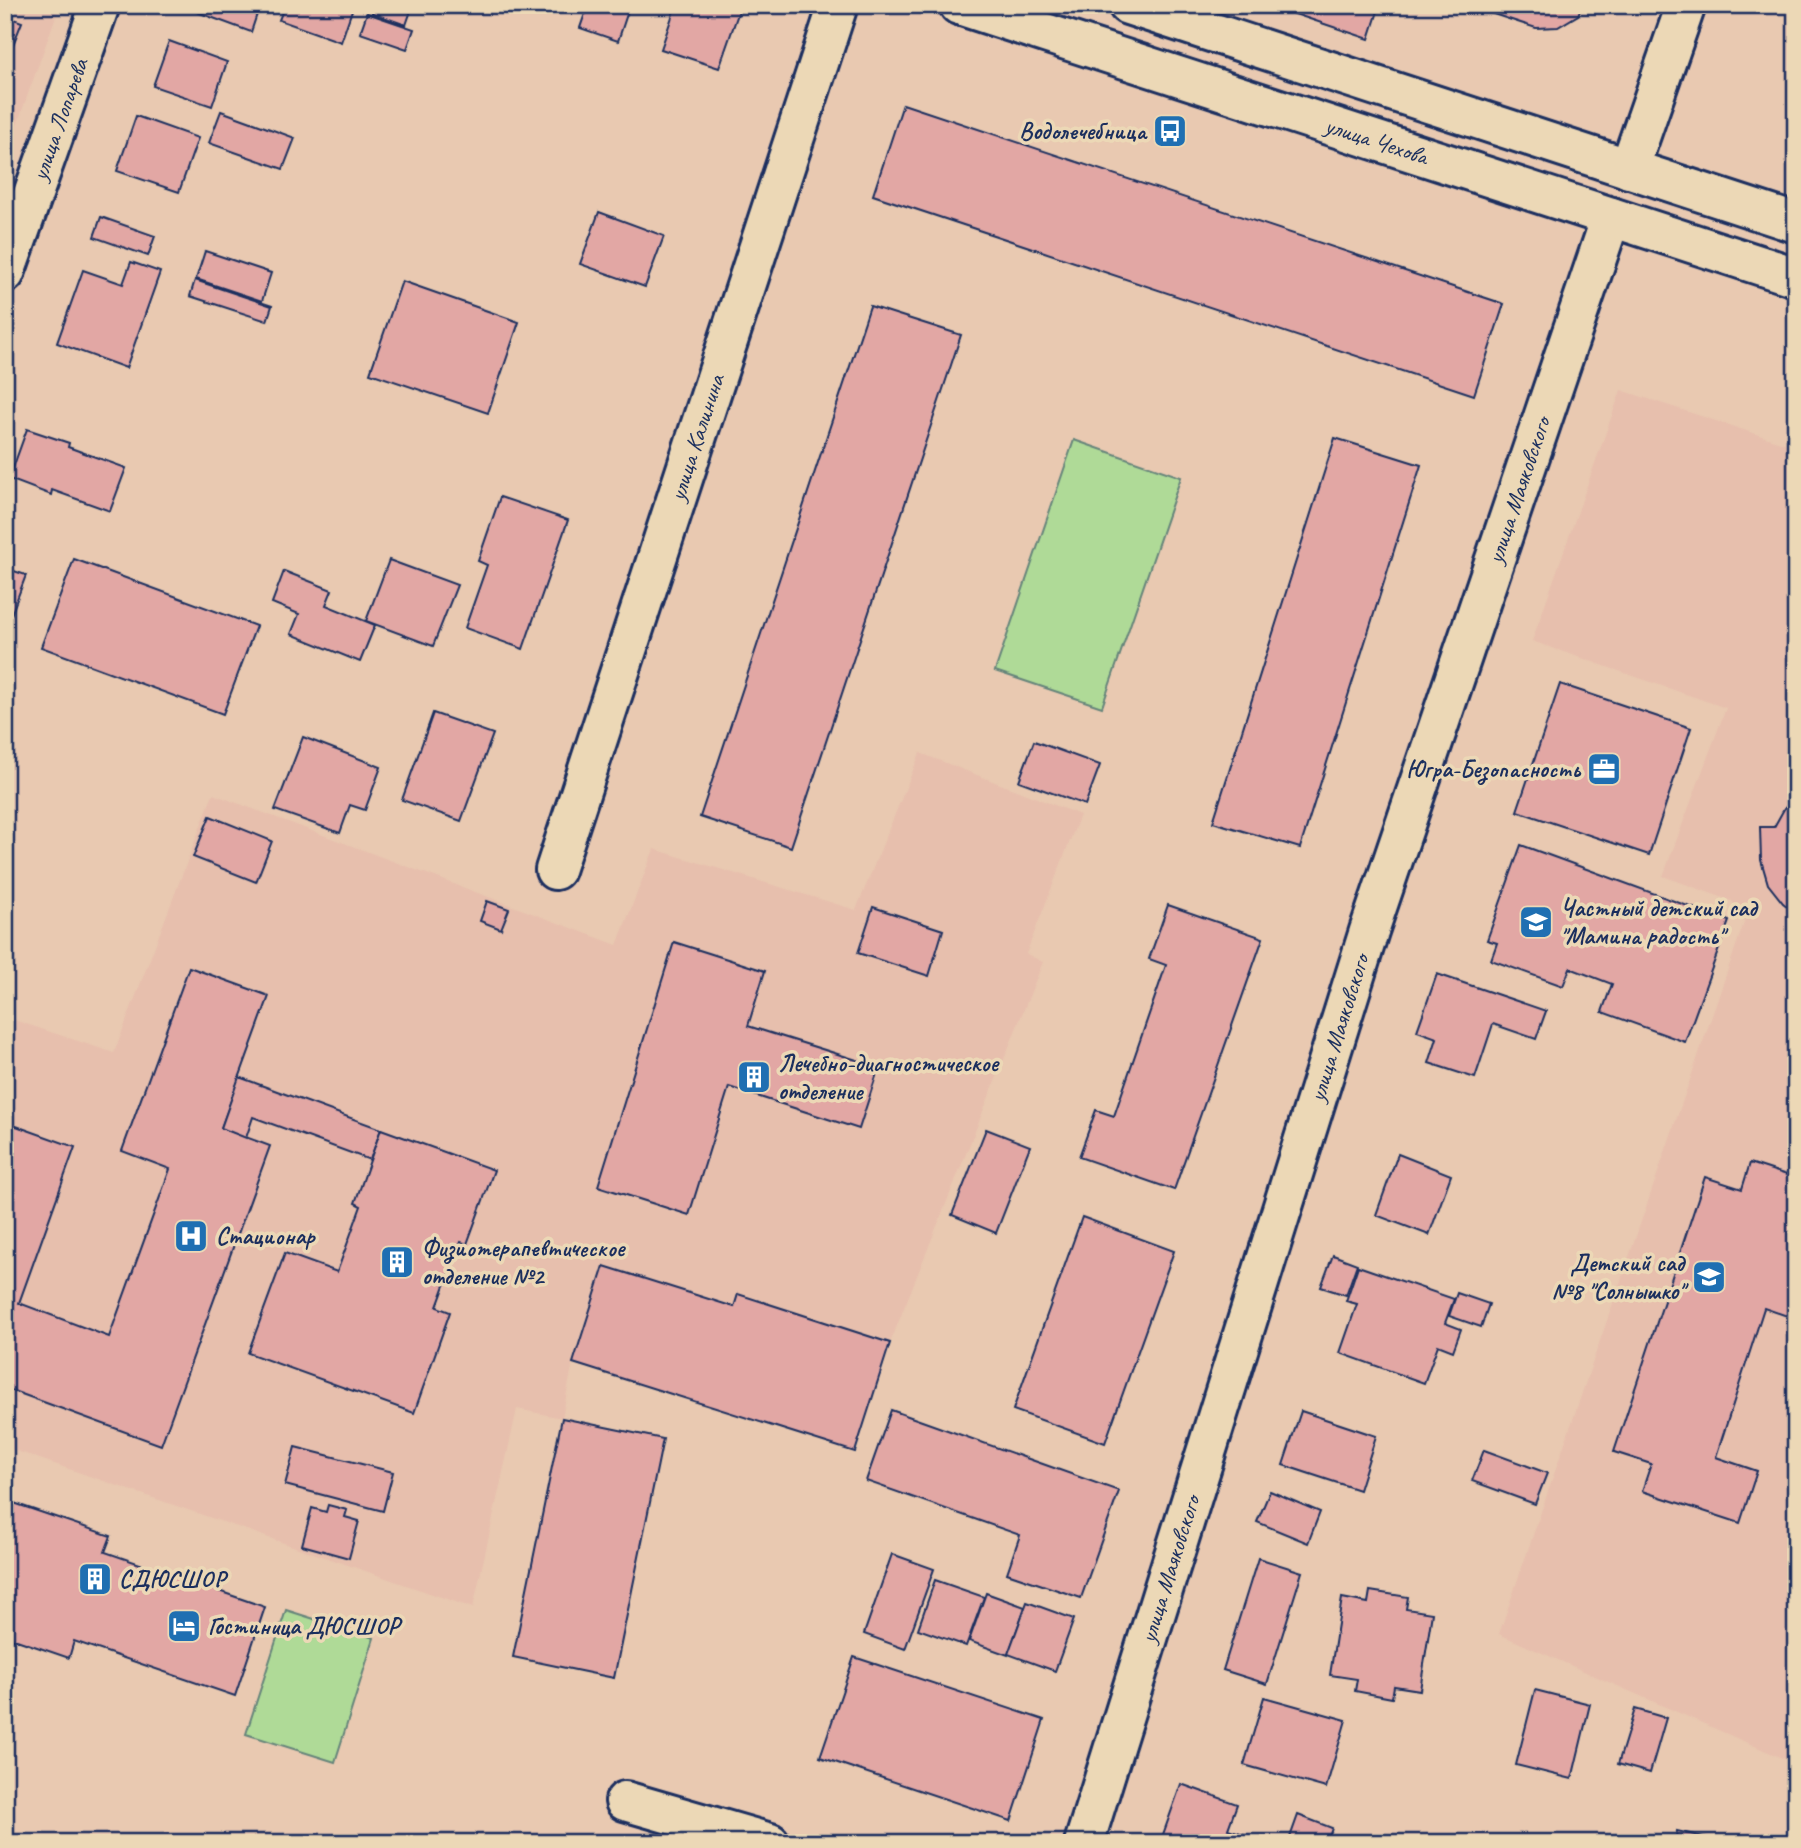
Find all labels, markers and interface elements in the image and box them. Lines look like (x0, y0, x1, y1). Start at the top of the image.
street label: улица Лопарева (23, 53, 95, 186)
street label: улица Чехова (1319, 109, 1434, 172)
bus stop icon: Водолечебница (1151, 112, 1189, 150)
place label: Водолечебница (1019, 116, 1148, 146)
street label: улица Калинина (661, 369, 732, 506)
street label: улица Маяковского (1479, 411, 1558, 569)
office icon: Югра-Безопасность (1585, 750, 1623, 788)
place label: Югра-Безопасность (1407, 754, 1582, 785)
place label: Частный детский сад "Мамина радость" (1560, 893, 1759, 951)
school or university icon: Частный детский сад "Мамина радость" (1517, 903, 1555, 941)
street label: улица Маяковского (1301, 948, 1377, 1107)
place label: Лечебно-диагностическое отделение (778, 1048, 1000, 1106)
building icon: Лечебно-диагностическое отделение (735, 1058, 773, 1096)
hospital icon: Стационар (172, 1217, 210, 1255)
place label: Стационар (216, 1221, 316, 1251)
place label: Физиотерапевтическое отделение №2 (422, 1233, 626, 1291)
building icon: Физиотерапевтическое отделение №2 (378, 1243, 416, 1281)
place label: Детский сад №8 "Солнышко" (1551, 1248, 1689, 1306)
school or university icon: Детский сад №8 "Солнышко" (1690, 1258, 1728, 1296)
street label: улица Маяковского (1132, 1489, 1207, 1648)
building icon: СДЮСШОР (76, 1560, 114, 1598)
place label: СДЮСШОР (119, 1564, 228, 1594)
hotel icon: Гостиница ДЮСШОР (165, 1607, 203, 1645)
place label: Гостиница ДЮСШОР (208, 1611, 403, 1641)

